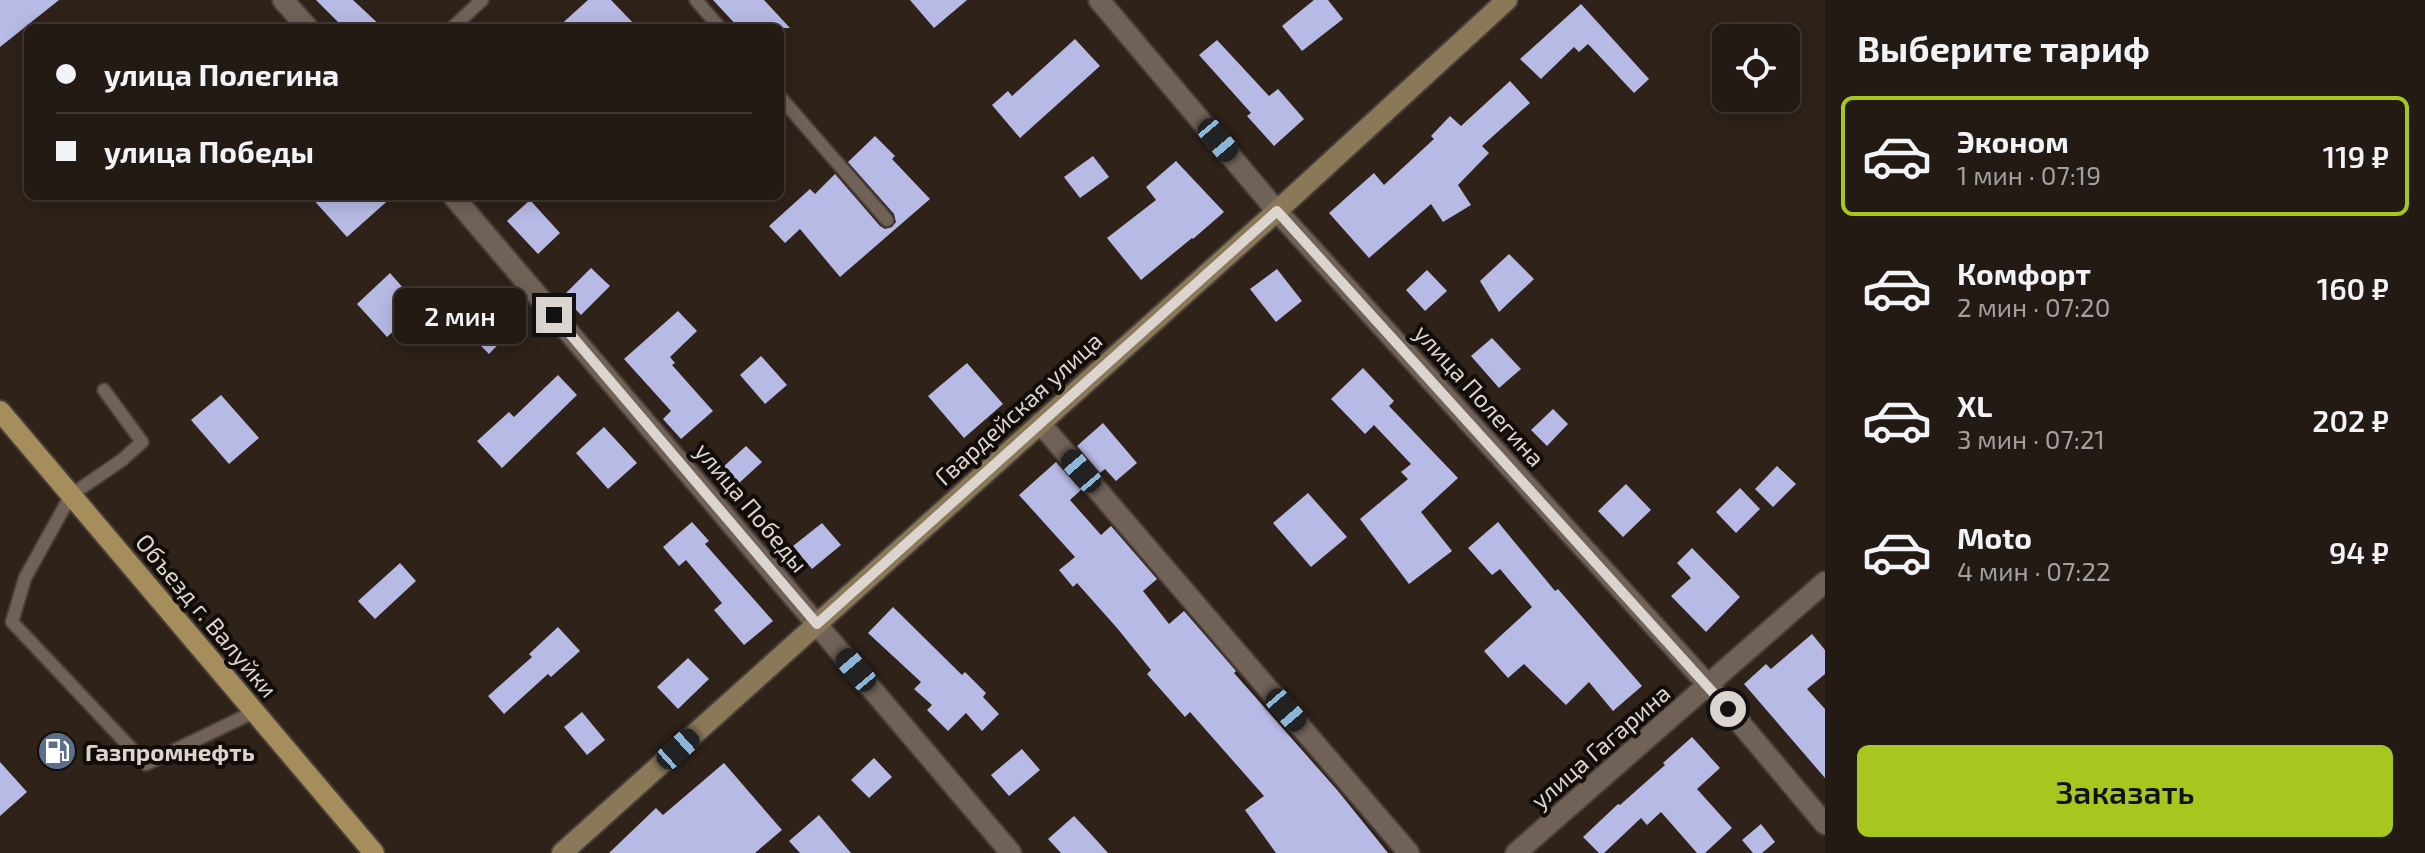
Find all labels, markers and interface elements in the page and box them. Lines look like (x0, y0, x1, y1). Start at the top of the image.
map controls (1712, 24, 1800, 112)
button: locate (1712, 24, 1800, 112)
text: Выберите тариф (1857, 26, 2150, 69)
text: улица Полегина (104, 56, 339, 92)
car (1193, 114, 1243, 166)
icon: car (1861, 120, 1933, 192)
text: Эконом (1957, 123, 2069, 159)
text: улица Победы (104, 133, 314, 169)
text: 119 ₽ (2323, 138, 2389, 174)
text: 1 мин · 07:19 (1957, 159, 2101, 190)
icon: car (1861, 252, 1933, 324)
text: Комфорт (1957, 255, 2091, 291)
text: 160 ₽ (2317, 270, 2389, 306)
callout: 2 мин (394, 287, 526, 343)
text: 2 мин · 07:20 (1957, 291, 2110, 322)
route end (536, 297, 572, 333)
text: 2 мин (424, 300, 496, 331)
street label: улица Полегина (1408, 318, 1551, 473)
street label: Гвардейская улица (928, 325, 1108, 491)
icon: car (1861, 384, 1933, 456)
text: XL (1957, 387, 1992, 423)
text: 202 ₽ (2312, 402, 2389, 438)
text: 3 мин · 07:21 (1957, 423, 2105, 454)
street label: улица Победы (689, 436, 815, 578)
car (1056, 445, 1106, 497)
icon: car (1861, 516, 1933, 588)
text: Moto (1957, 519, 2032, 555)
street label: Объезд г. Валуйки (129, 527, 284, 703)
text: 94 ₽ (2329, 534, 2389, 570)
text: 4 мин · 07:22 (1957, 555, 2111, 586)
car (831, 644, 881, 696)
street label: улица Гагарина (1524, 678, 1676, 815)
car (1261, 684, 1311, 736)
route start (1710, 691, 1746, 727)
car (652, 724, 704, 774)
fuel station icon: Газпромнефть (36, 730, 78, 772)
place label: Газпромнефть (85, 737, 255, 766)
button: Заказать (1857, 745, 2393, 837)

